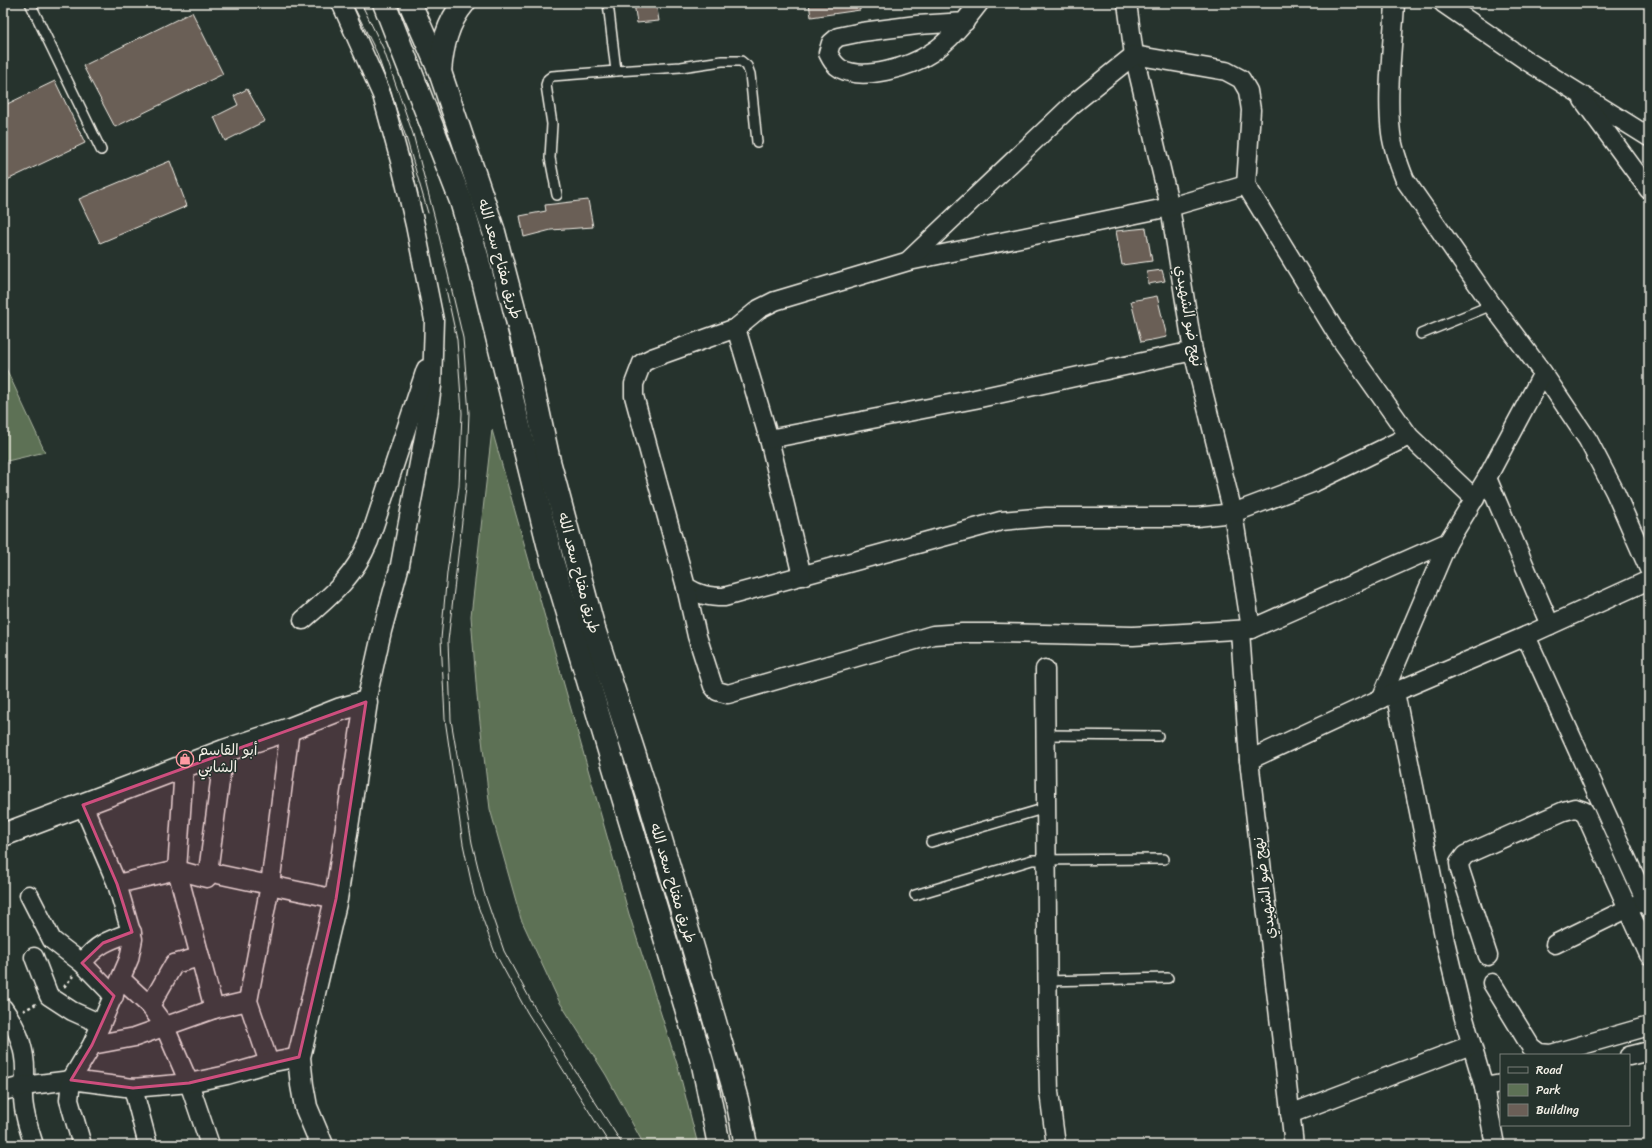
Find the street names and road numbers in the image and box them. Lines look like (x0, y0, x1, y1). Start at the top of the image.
street label: طريق مفتاح سعد الله (470, 196, 530, 322)
street label: نهج ضو الشهيدي (1167, 263, 1211, 369)
street label: طريق مفتاح سعد الله (550, 509, 608, 637)
street label: طريق مفتاح سعد الله (642, 820, 704, 946)
street label: نهج ضو الشهيدي (1245, 835, 1283, 941)

